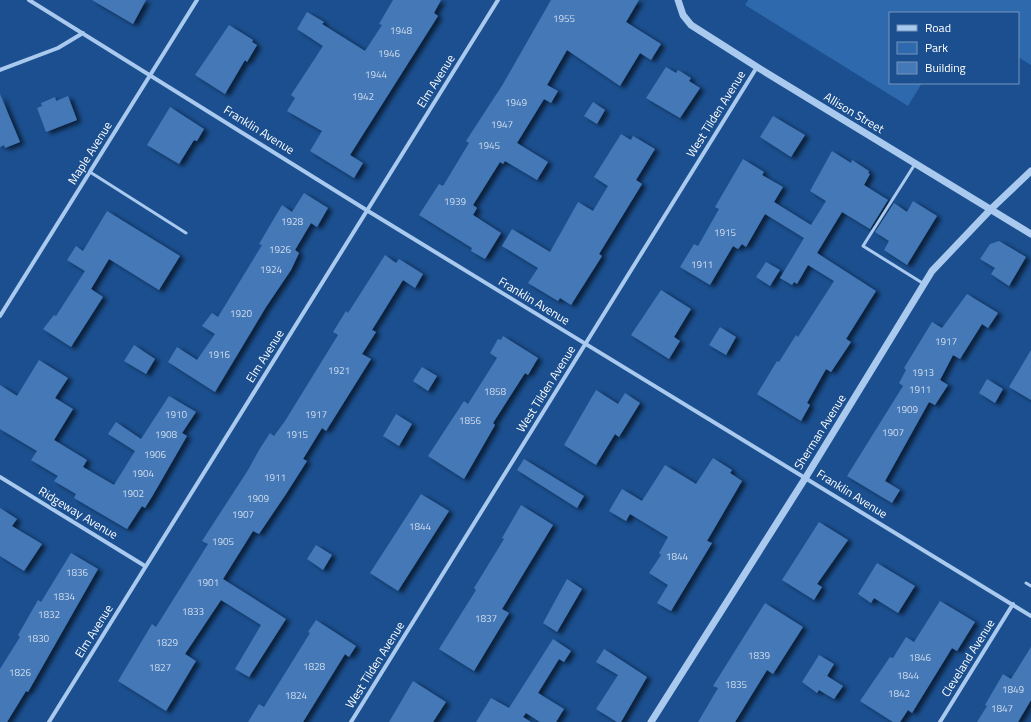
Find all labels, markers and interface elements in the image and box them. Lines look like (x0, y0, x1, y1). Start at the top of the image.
house number: 1955 (553, 11, 576, 26)
legend (889, 12, 1019, 84)
text: Road (925, 18, 951, 37)
house number: 1948 (390, 23, 413, 38)
text: Park (925, 38, 948, 57)
house number: 1946 (378, 46, 401, 61)
street label: Elm Avenue (412, 50, 459, 111)
text: Building (925, 58, 966, 77)
street label: West Tilden Avenue (681, 66, 750, 161)
house number: 1944 (365, 67, 388, 82)
street label: Allison Street (821, 87, 889, 138)
house number: 1942 (352, 89, 374, 104)
house number: 1949 (505, 95, 528, 110)
street label: Franklin Avenue (220, 100, 298, 159)
street label: Maple Avenue (63, 117, 117, 188)
house number: 1947 (491, 117, 513, 132)
house number: 1945 (478, 138, 501, 153)
house number: 1939 (444, 194, 467, 209)
house number: 1928 (281, 214, 304, 229)
house number: 1915 (714, 225, 737, 240)
house number: 1926 (269, 242, 292, 257)
house number: 1911 (691, 257, 713, 272)
house number: 1924 (260, 262, 283, 277)
street label: Franklin Avenue (495, 272, 574, 329)
house number: 1920 (230, 306, 253, 321)
street label: Elm Avenue (241, 325, 288, 386)
house number: 1917 (935, 334, 957, 349)
street label: West Tilden Avenue (511, 341, 580, 436)
house number: 1916 (208, 347, 231, 362)
house number: 1921 (328, 363, 350, 378)
house number: 1913 (912, 365, 934, 380)
house number: 1911 (909, 382, 931, 397)
house number: 1858 (484, 384, 507, 399)
street label: Sherman Avenue (789, 390, 850, 473)
house number: 1909 (896, 402, 919, 417)
house number: 1910 (165, 407, 188, 422)
house number: 1917 (305, 407, 327, 422)
house number: 1856 (459, 413, 482, 428)
house number: 1907 (882, 425, 904, 440)
house number: 1908 (155, 427, 178, 442)
house number: 1915 (286, 427, 309, 442)
house number: 1906 (144, 447, 167, 462)
street label: Franklin Avenue (813, 464, 891, 523)
house number: 1904 (132, 466, 155, 481)
house number: 1911 (264, 470, 286, 485)
street label: Ridgeway Avenue (35, 481, 122, 544)
house number: 1902 (122, 486, 144, 501)
house number: 1909 (247, 491, 270, 506)
house number: 1907 (232, 507, 254, 522)
house number: 1844 (409, 519, 432, 534)
house number: 1905 (212, 534, 235, 549)
house number: 1844 (666, 549, 689, 564)
house number: 1836 (66, 565, 89, 580)
house number: 1901 (197, 575, 219, 590)
house number: 1834 (53, 589, 76, 604)
street label: Elm Avenue (70, 600, 117, 661)
house number: 1833 (182, 604, 204, 619)
house number: 1832 (38, 607, 60, 622)
house number: 1837 (475, 611, 497, 626)
street label: Cleveland Avenue (936, 615, 999, 700)
street label: West Tilden Avenue (340, 617, 409, 712)
house number: 1830 (27, 631, 50, 646)
house number: 1829 (156, 635, 179, 650)
house number: 1839 (748, 648, 771, 663)
house number: 1846 (909, 650, 932, 665)
house number: 1828 (303, 659, 326, 674)
house number: 1827 (149, 660, 171, 675)
house number: 1826 (9, 665, 32, 680)
house number: 1844 (897, 668, 920, 683)
house number: 1835 (725, 677, 748, 692)
house number: 1849 (1002, 682, 1025, 697)
house number: 1842 (888, 686, 910, 701)
house number: 1824 (285, 688, 308, 703)
house number: 1847 (991, 701, 1013, 716)

